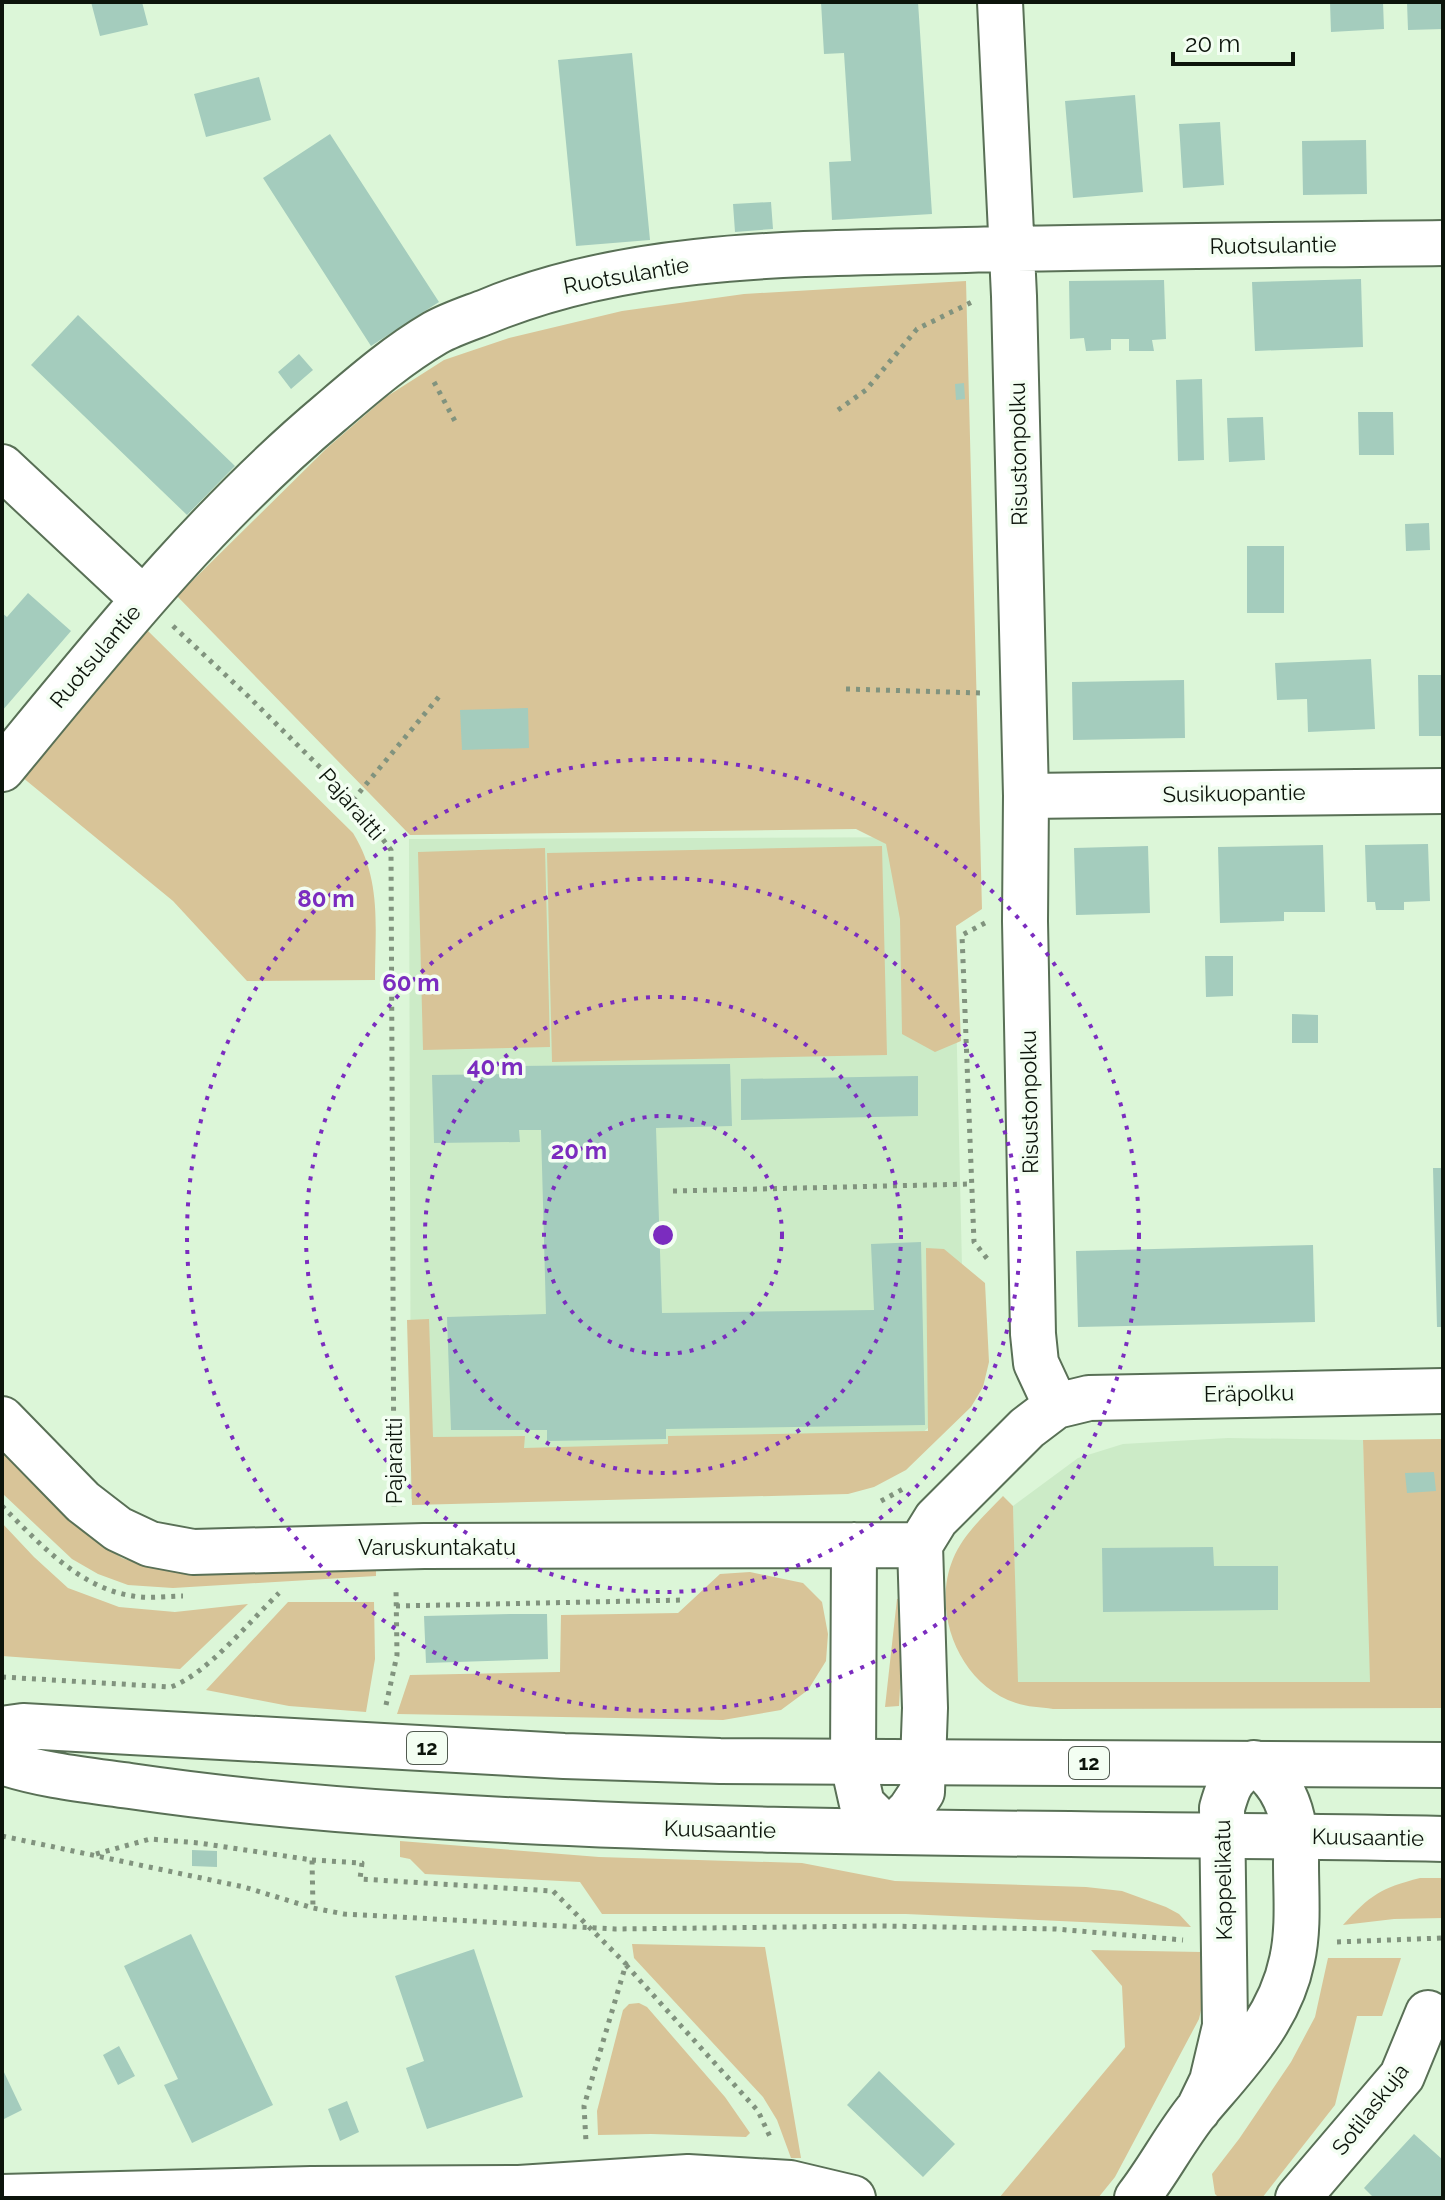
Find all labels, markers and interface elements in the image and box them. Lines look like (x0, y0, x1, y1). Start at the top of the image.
scale bar (1173, 16, 1293, 66)
text: 20 m (1185, 29, 1240, 58)
street label: Ruotsulantie (1209, 231, 1337, 259)
street label: Ruotsulantie (561, 251, 691, 299)
street label: Risustonpolku (1004, 382, 1032, 526)
street label: Ruotsulantie (44, 599, 146, 713)
street label: Pajaraitti (314, 763, 390, 845)
street label: Susikuopantie (1162, 779, 1306, 807)
text: 80 m (297, 884, 355, 913)
text: 60 m (382, 968, 440, 997)
street label: Risustonpolku (1015, 1030, 1043, 1174)
text: 40 m (467, 1052, 523, 1081)
text: 20 m (551, 1136, 607, 1165)
centre of rings (649, 1221, 677, 1249)
street label: Eräpolku (1204, 1379, 1294, 1407)
street label: Pajaraitti (381, 1418, 407, 1504)
street label: Varuskuntakatu (358, 1534, 516, 1560)
road number: 12 (407, 1732, 447, 1764)
road number: 12 (1069, 1747, 1109, 1779)
street label: Kuusaantie (664, 1815, 776, 1843)
street label: Kappelikatu (1209, 1819, 1237, 1941)
street label: Kuusaantie (1312, 1823, 1424, 1851)
street label: Sotilaskuja (1326, 2058, 1414, 2160)

